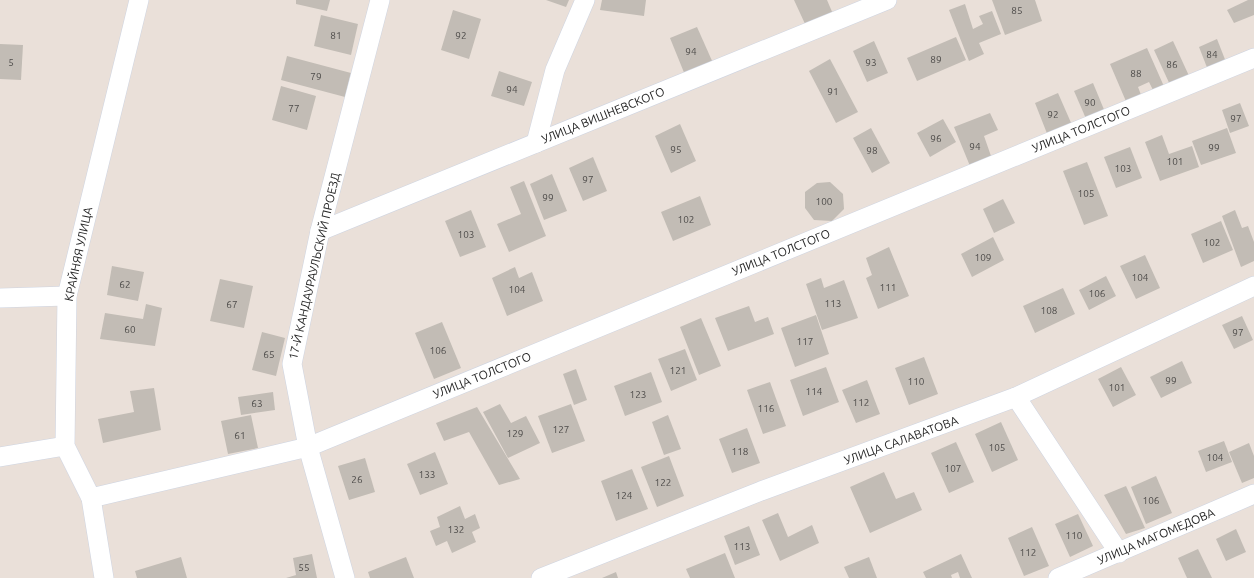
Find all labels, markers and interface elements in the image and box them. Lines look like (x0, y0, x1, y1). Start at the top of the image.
house number: 85 (1011, 5, 1023, 16)
house number: 81 (330, 30, 342, 41)
house number: 92 (455, 30, 467, 41)
house number: 94 (685, 46, 697, 57)
house number: 84 (1206, 49, 1218, 60)
house number: 89 (930, 54, 942, 65)
house number: 5 (8, 57, 14, 68)
house number: 93 (865, 57, 877, 68)
house number: 86 (1166, 59, 1178, 70)
house number: 88 (1130, 68, 1142, 79)
house number: 79 (310, 71, 322, 82)
house number: 94 (506, 84, 518, 95)
street label: УЛИЦА ВИШНЕВСКОГО (540, 84, 666, 146)
house number: 91 (827, 86, 839, 97)
house number: 90 (1084, 97, 1096, 108)
house number: 77 (288, 103, 300, 114)
street label: УЛИЦА ТОЛСТОГО (1030, 103, 1132, 155)
house number: 92 (1047, 109, 1059, 120)
house number: 97 (1230, 113, 1242, 124)
house number: 96 (930, 133, 942, 144)
house number: 94 (969, 141, 981, 152)
house number: 99 (1208, 142, 1220, 153)
house number: 95 (670, 144, 682, 155)
house number: 98 (866, 145, 878, 156)
house number: 101 (1167, 156, 1183, 167)
house number: 103 (1115, 163, 1131, 174)
street label: 17-Й КАНДАУРАУЛЬСКИЙ ПРОЕЗД (286, 171, 342, 361)
house number: 97 (582, 174, 594, 185)
house number: 105 (1078, 188, 1094, 199)
house number: 99 (542, 192, 554, 203)
house number: 100 (816, 196, 833, 207)
street label: КРАЙНЯЯ УЛИЦА (62, 205, 94, 302)
house number: 102 (678, 214, 694, 225)
street label: УЛИЦА ТОЛСТОГО (730, 226, 832, 278)
house number: 103 (458, 229, 474, 240)
house number: 102 (1204, 237, 1220, 248)
house number: 109 (975, 252, 991, 263)
house number: 104 (1132, 272, 1149, 283)
house number: 62 (119, 279, 131, 290)
house number: 111 (880, 282, 896, 293)
house number: 104 (509, 284, 526, 295)
house number: 106 (1089, 288, 1106, 299)
house number: 113 (825, 298, 841, 309)
house number: 67 (226, 299, 238, 310)
house number: 108 (1041, 305, 1058, 316)
house number: 60 (124, 324, 136, 335)
house number: 97 (1232, 327, 1244, 338)
house number: 117 (797, 336, 813, 347)
house number: 106 (430, 345, 447, 356)
house number: 65 (263, 349, 275, 360)
street label: УЛИЦА ТОЛСТОГО (431, 349, 533, 401)
house number: 121 (670, 365, 686, 376)
house number: 99 (1165, 375, 1177, 386)
house number: 110 (908, 376, 925, 387)
house number: 101 (1109, 382, 1125, 393)
house number: 114 (806, 386, 823, 397)
house number: 123 (630, 389, 646, 400)
house number: 112 (853, 397, 869, 408)
house number: 63 (251, 398, 263, 409)
house number: 116 (758, 403, 775, 414)
street label: УЛИЦА САЛАВАТОВА (842, 413, 960, 467)
house number: 127 (553, 424, 569, 435)
house number: 129 (507, 428, 523, 439)
house number: 61 (234, 430, 246, 441)
house number: 105 (989, 442, 1005, 453)
house number: 118 (732, 446, 749, 457)
house number: 104 (1207, 452, 1224, 463)
house number: 107 (945, 463, 961, 474)
house number: 133 (419, 469, 435, 480)
house number: 26 (351, 474, 363, 485)
house number: 122 (655, 477, 671, 488)
house number: 124 (616, 490, 633, 501)
house number: 106 (1143, 495, 1160, 506)
street label: УЛИЦА МАГОМЕДОВА (1096, 505, 1217, 567)
house number: 132 (448, 524, 464, 535)
house number: 110 (1066, 530, 1083, 541)
house number: 113 (734, 541, 750, 552)
house number: 112 (1020, 547, 1036, 558)
house number: 55 (298, 562, 310, 573)

